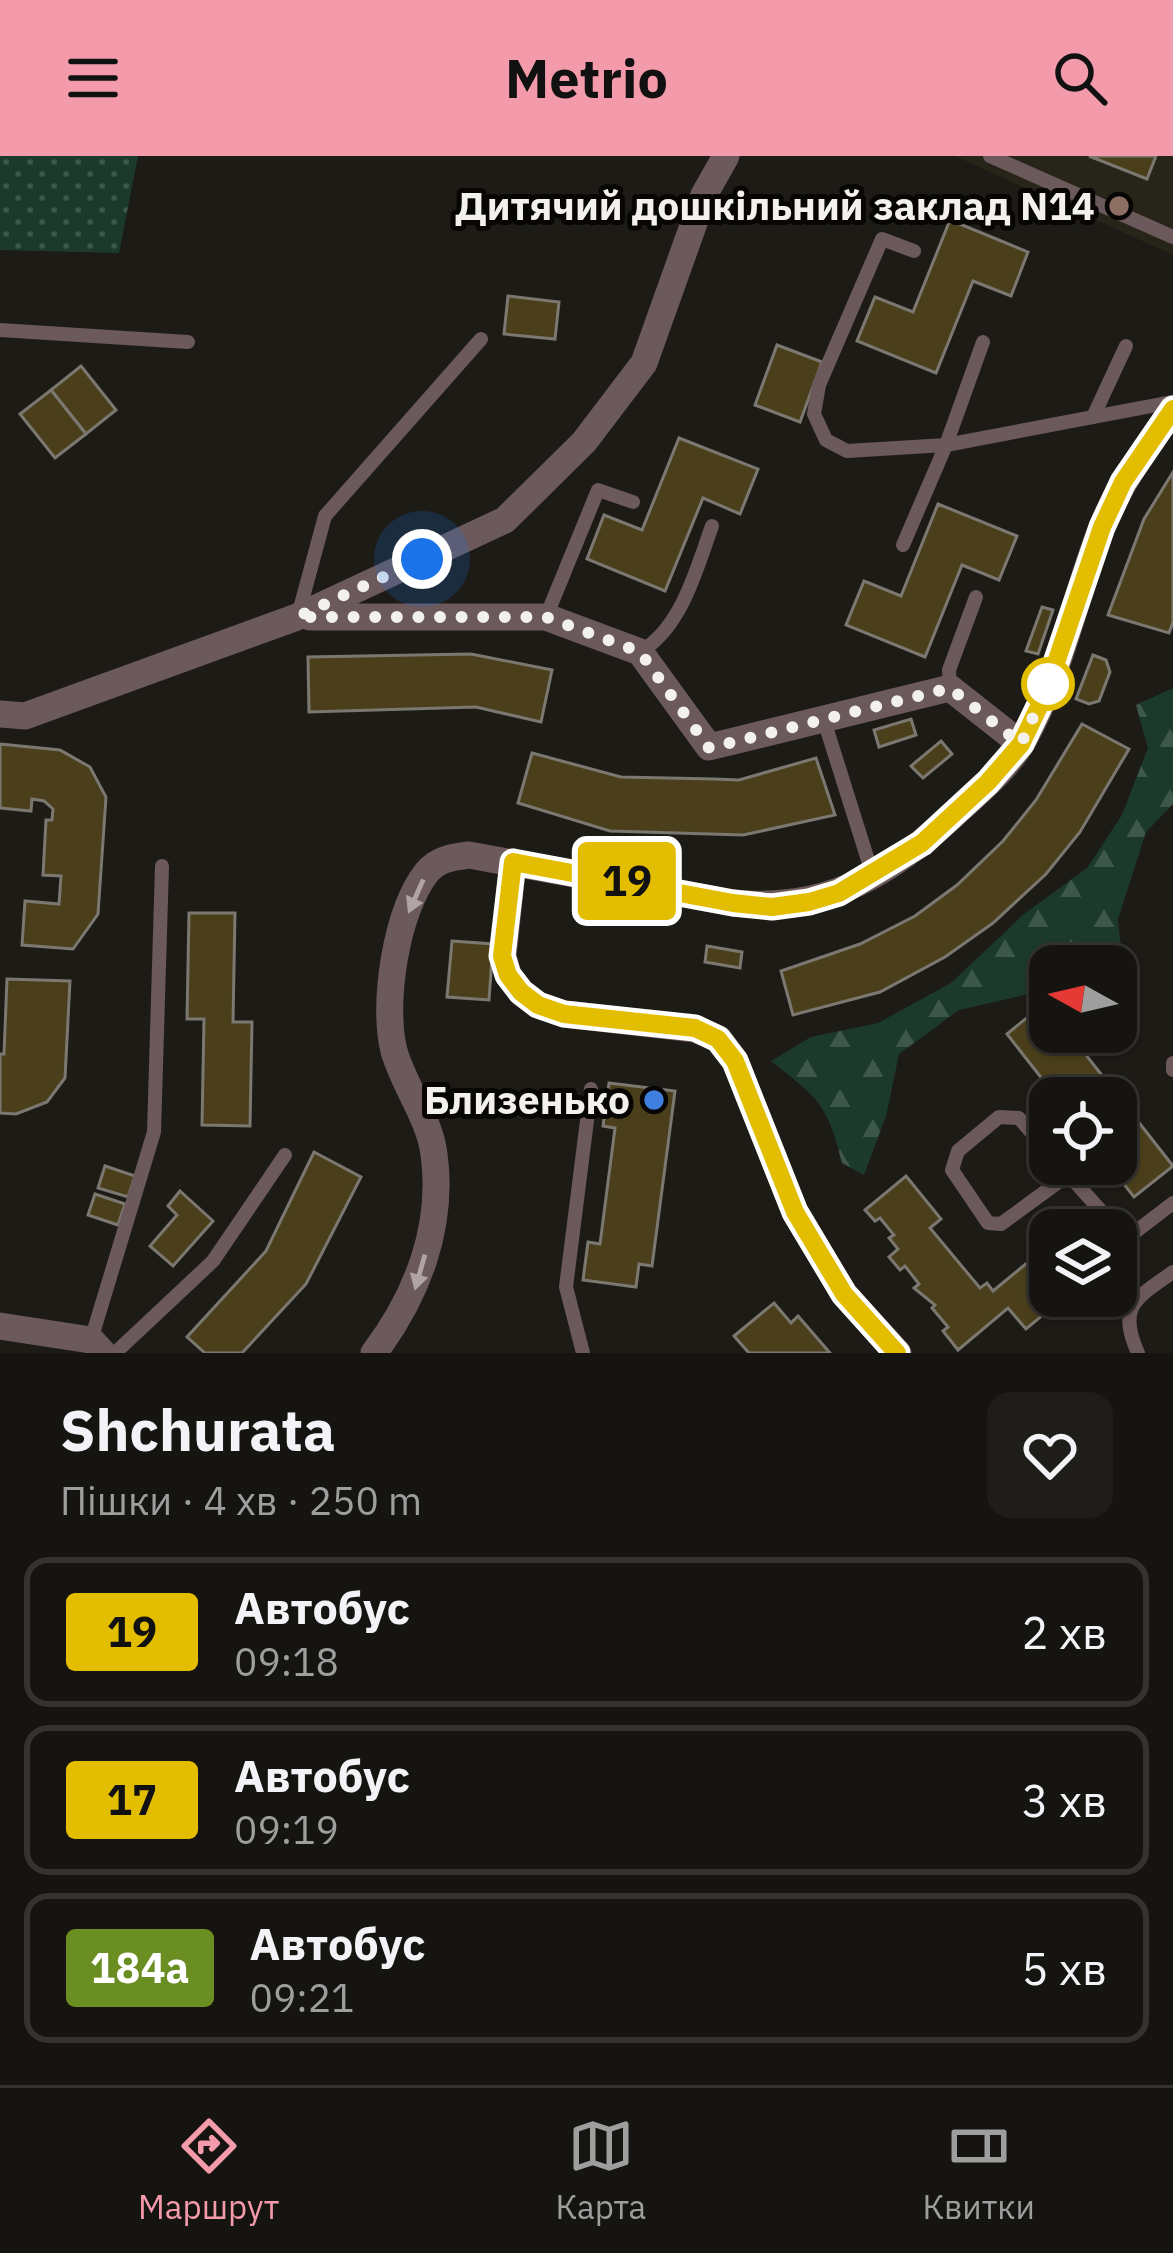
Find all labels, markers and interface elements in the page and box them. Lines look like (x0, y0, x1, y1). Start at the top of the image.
text: Metrio (505, 43, 668, 113)
icon: menu (60, 45, 126, 111)
icon: search (1047, 45, 1113, 111)
place label: Дитячий дошкільний заклад N14 (455, 180, 1095, 231)
marker: Дитячий дошкільний заклад N14 (1106, 193, 1132, 219)
your location (392, 529, 452, 589)
unlabelled marker (1023, 659, 1073, 709)
line badge: 19 (573, 842, 681, 920)
text: 19 (602, 853, 652, 908)
one-way arrow (406, 878, 426, 913)
north arrow (1029, 945, 1137, 1053)
map controls (1029, 945, 1137, 1317)
place label: Близенько (424, 1074, 630, 1125)
button: locate (1029, 1077, 1137, 1185)
marker: Близенько (641, 1087, 667, 1113)
button: layers (1029, 1209, 1137, 1317)
one-way arrow (410, 1254, 429, 1291)
button: heart (987, 1392, 1113, 1518)
text: Shchurata (60, 1393, 336, 1467)
text: Пішки · 4 хв · 250 m (60, 1475, 422, 1526)
text: Автобус (234, 1578, 410, 1636)
text: 2 хв (1021, 1603, 1107, 1661)
text: 19 (107, 1604, 157, 1659)
text: 09:18 (234, 1636, 339, 1687)
text: Автобус (234, 1746, 410, 1804)
text: 3 хв (1021, 1771, 1107, 1829)
text: 17 (107, 1772, 157, 1827)
text: 09:19 (234, 1804, 339, 1855)
text: Автобус (250, 1914, 425, 1972)
text: 5 хв (1021, 1939, 1107, 1997)
text: 184а (90, 1940, 190, 1995)
text: 09:21 (250, 1972, 355, 2023)
tab: Маршрут (138, 2113, 279, 2228)
tab: Карта (555, 2113, 646, 2228)
tab: Квитки (922, 2113, 1035, 2228)

